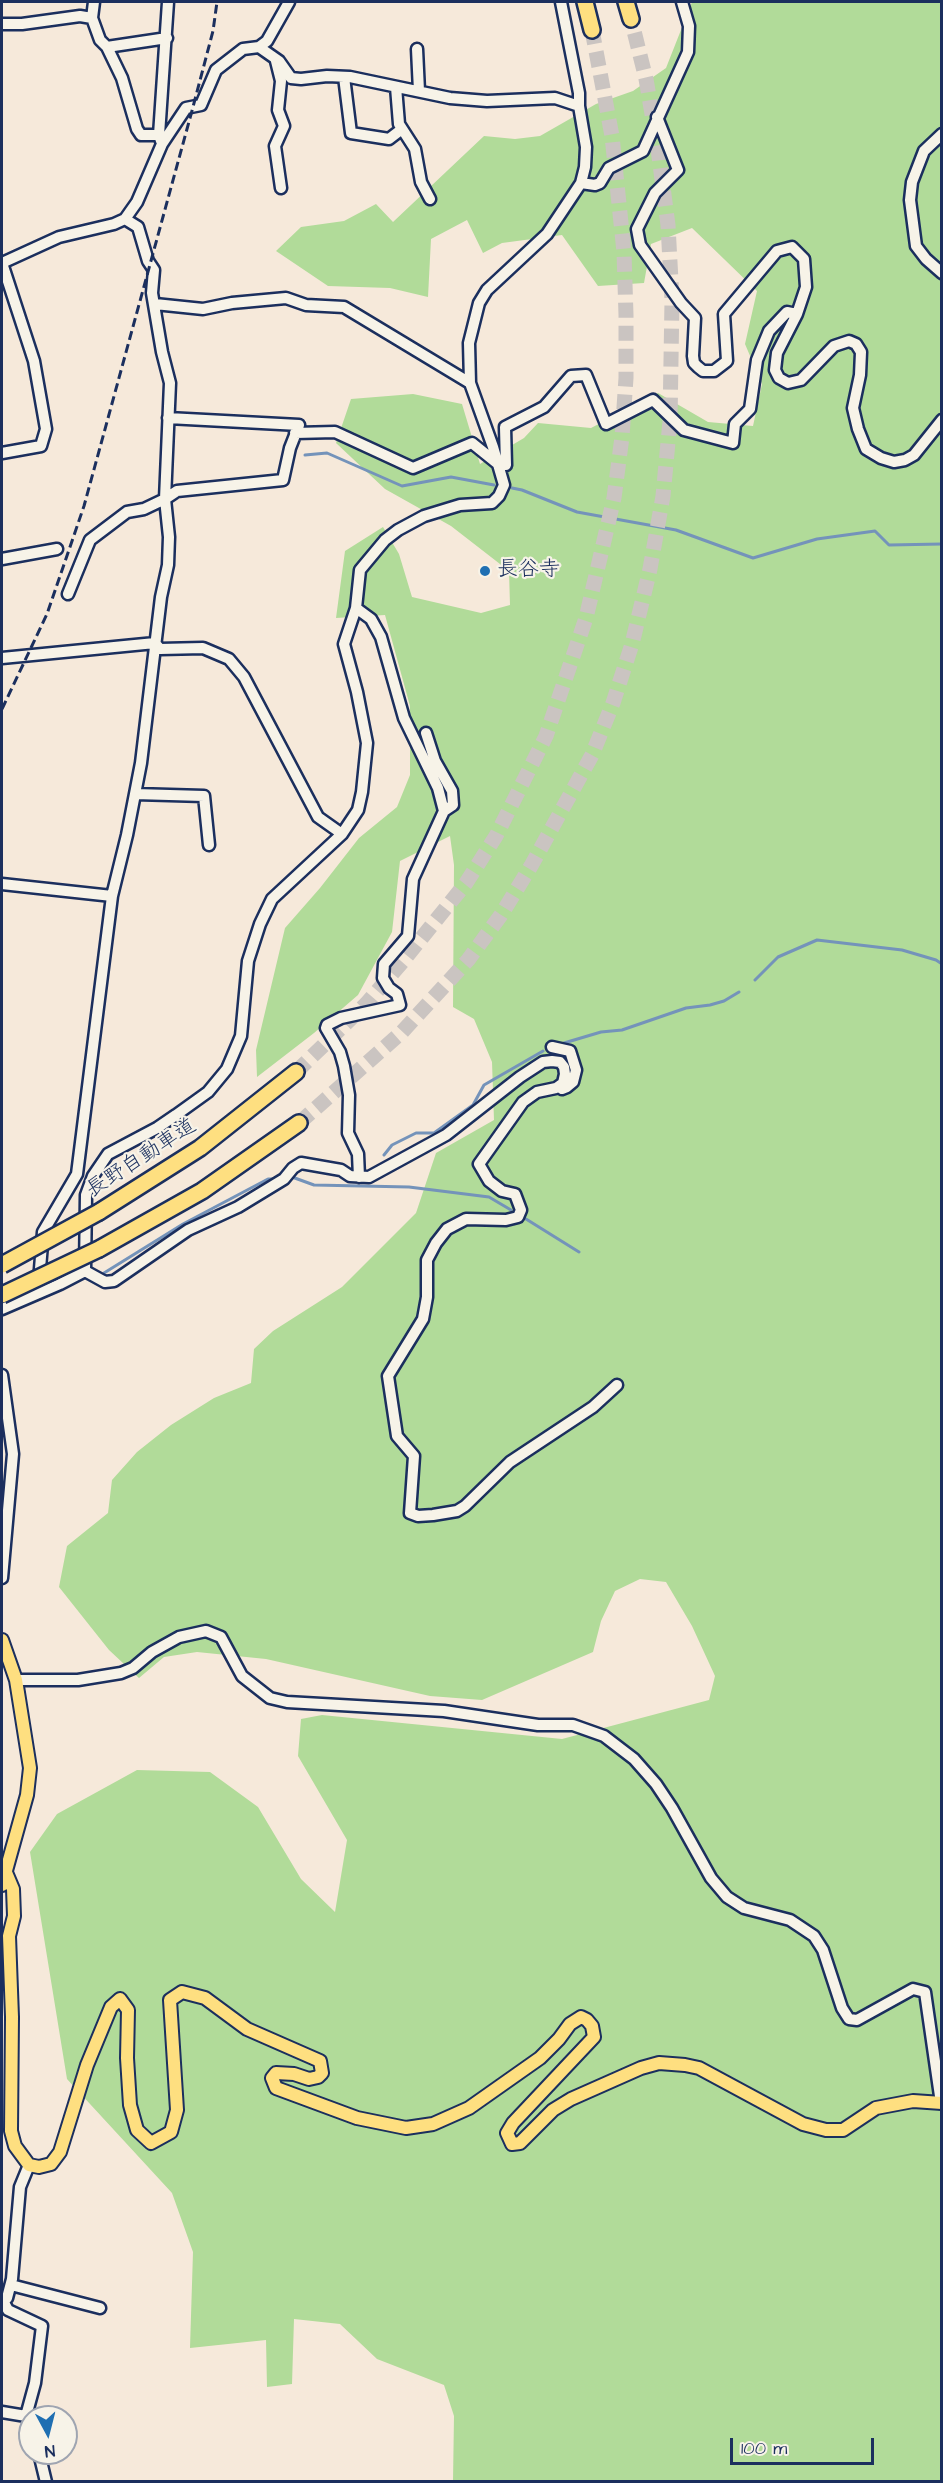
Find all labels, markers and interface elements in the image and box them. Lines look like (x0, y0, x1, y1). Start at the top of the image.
place label: 長谷寺 (497, 558, 560, 584)
marker: 長谷寺 (478, 564, 492, 578)
street label: 長野自動車道 (82, 1114, 202, 1204)
north arrow (18, 2405, 78, 2465)
scale bar (733, 2426, 877, 2464)
text: 100 m (741, 2436, 787, 2461)
text: N (44, 2439, 56, 2462)

